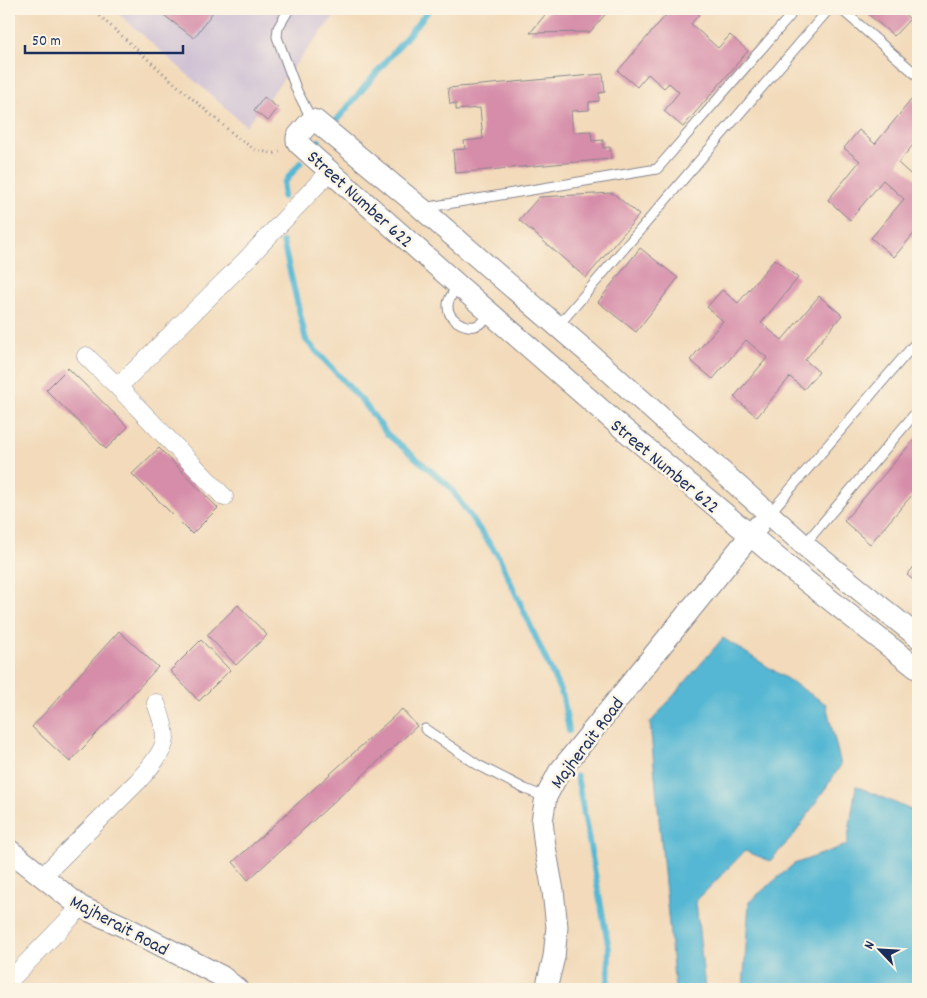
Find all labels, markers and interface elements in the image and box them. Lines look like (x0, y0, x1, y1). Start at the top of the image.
scale bar (25, 22, 182, 54)
text: 50 m (32, 31, 61, 53)
street label: Street Number 622 (299, 145, 418, 256)
street label: Street Number 622 (603, 414, 724, 521)
street label: Majherait Road (545, 693, 632, 796)
street label: Majherait Road (64, 890, 173, 964)
north arrow (854, 926, 904, 976)
text: N (860, 938, 881, 953)

